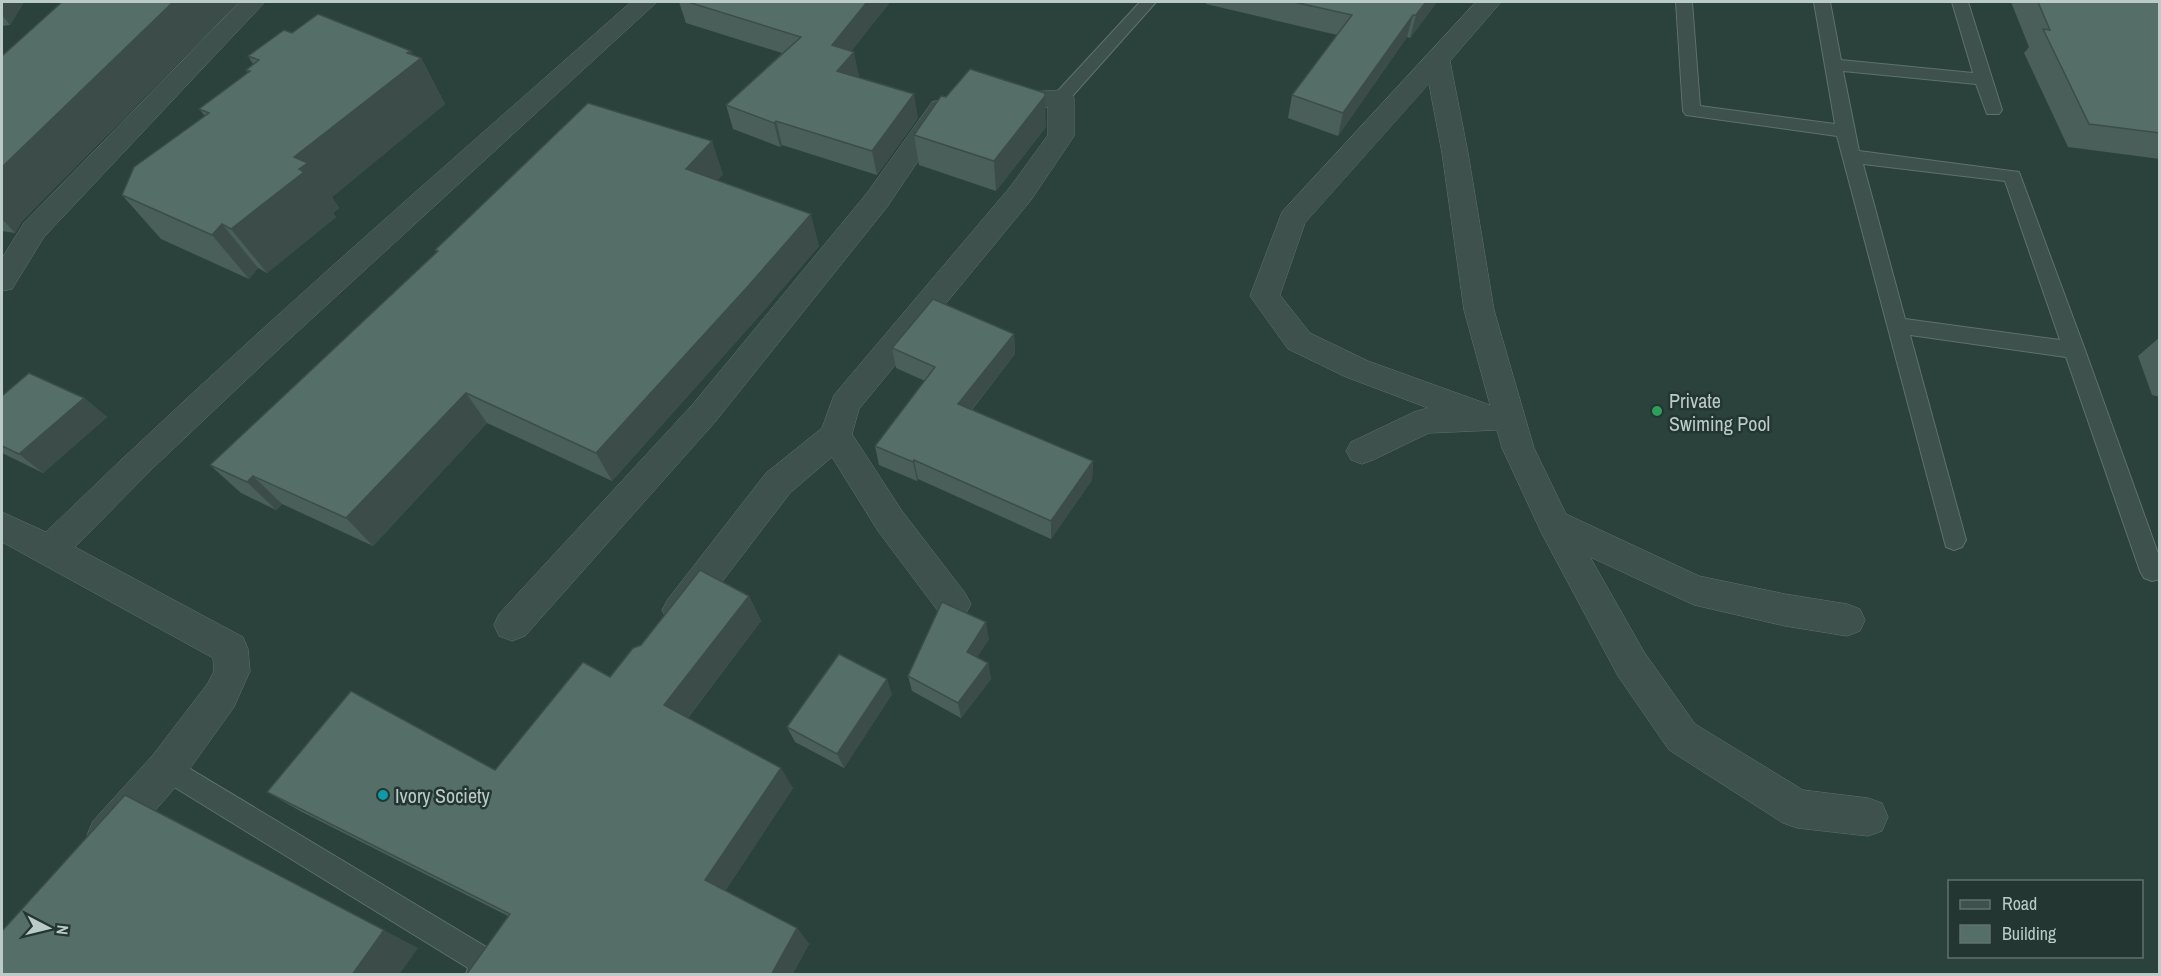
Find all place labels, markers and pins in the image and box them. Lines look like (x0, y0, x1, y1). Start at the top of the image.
place label: Private Swiming Pool (1669, 387, 1770, 437)
marker: Private Swiming Pool (1650, 404, 1664, 418)
place label: Ivory Society (395, 782, 491, 809)
marker: Ivory Society (376, 788, 390, 802)

